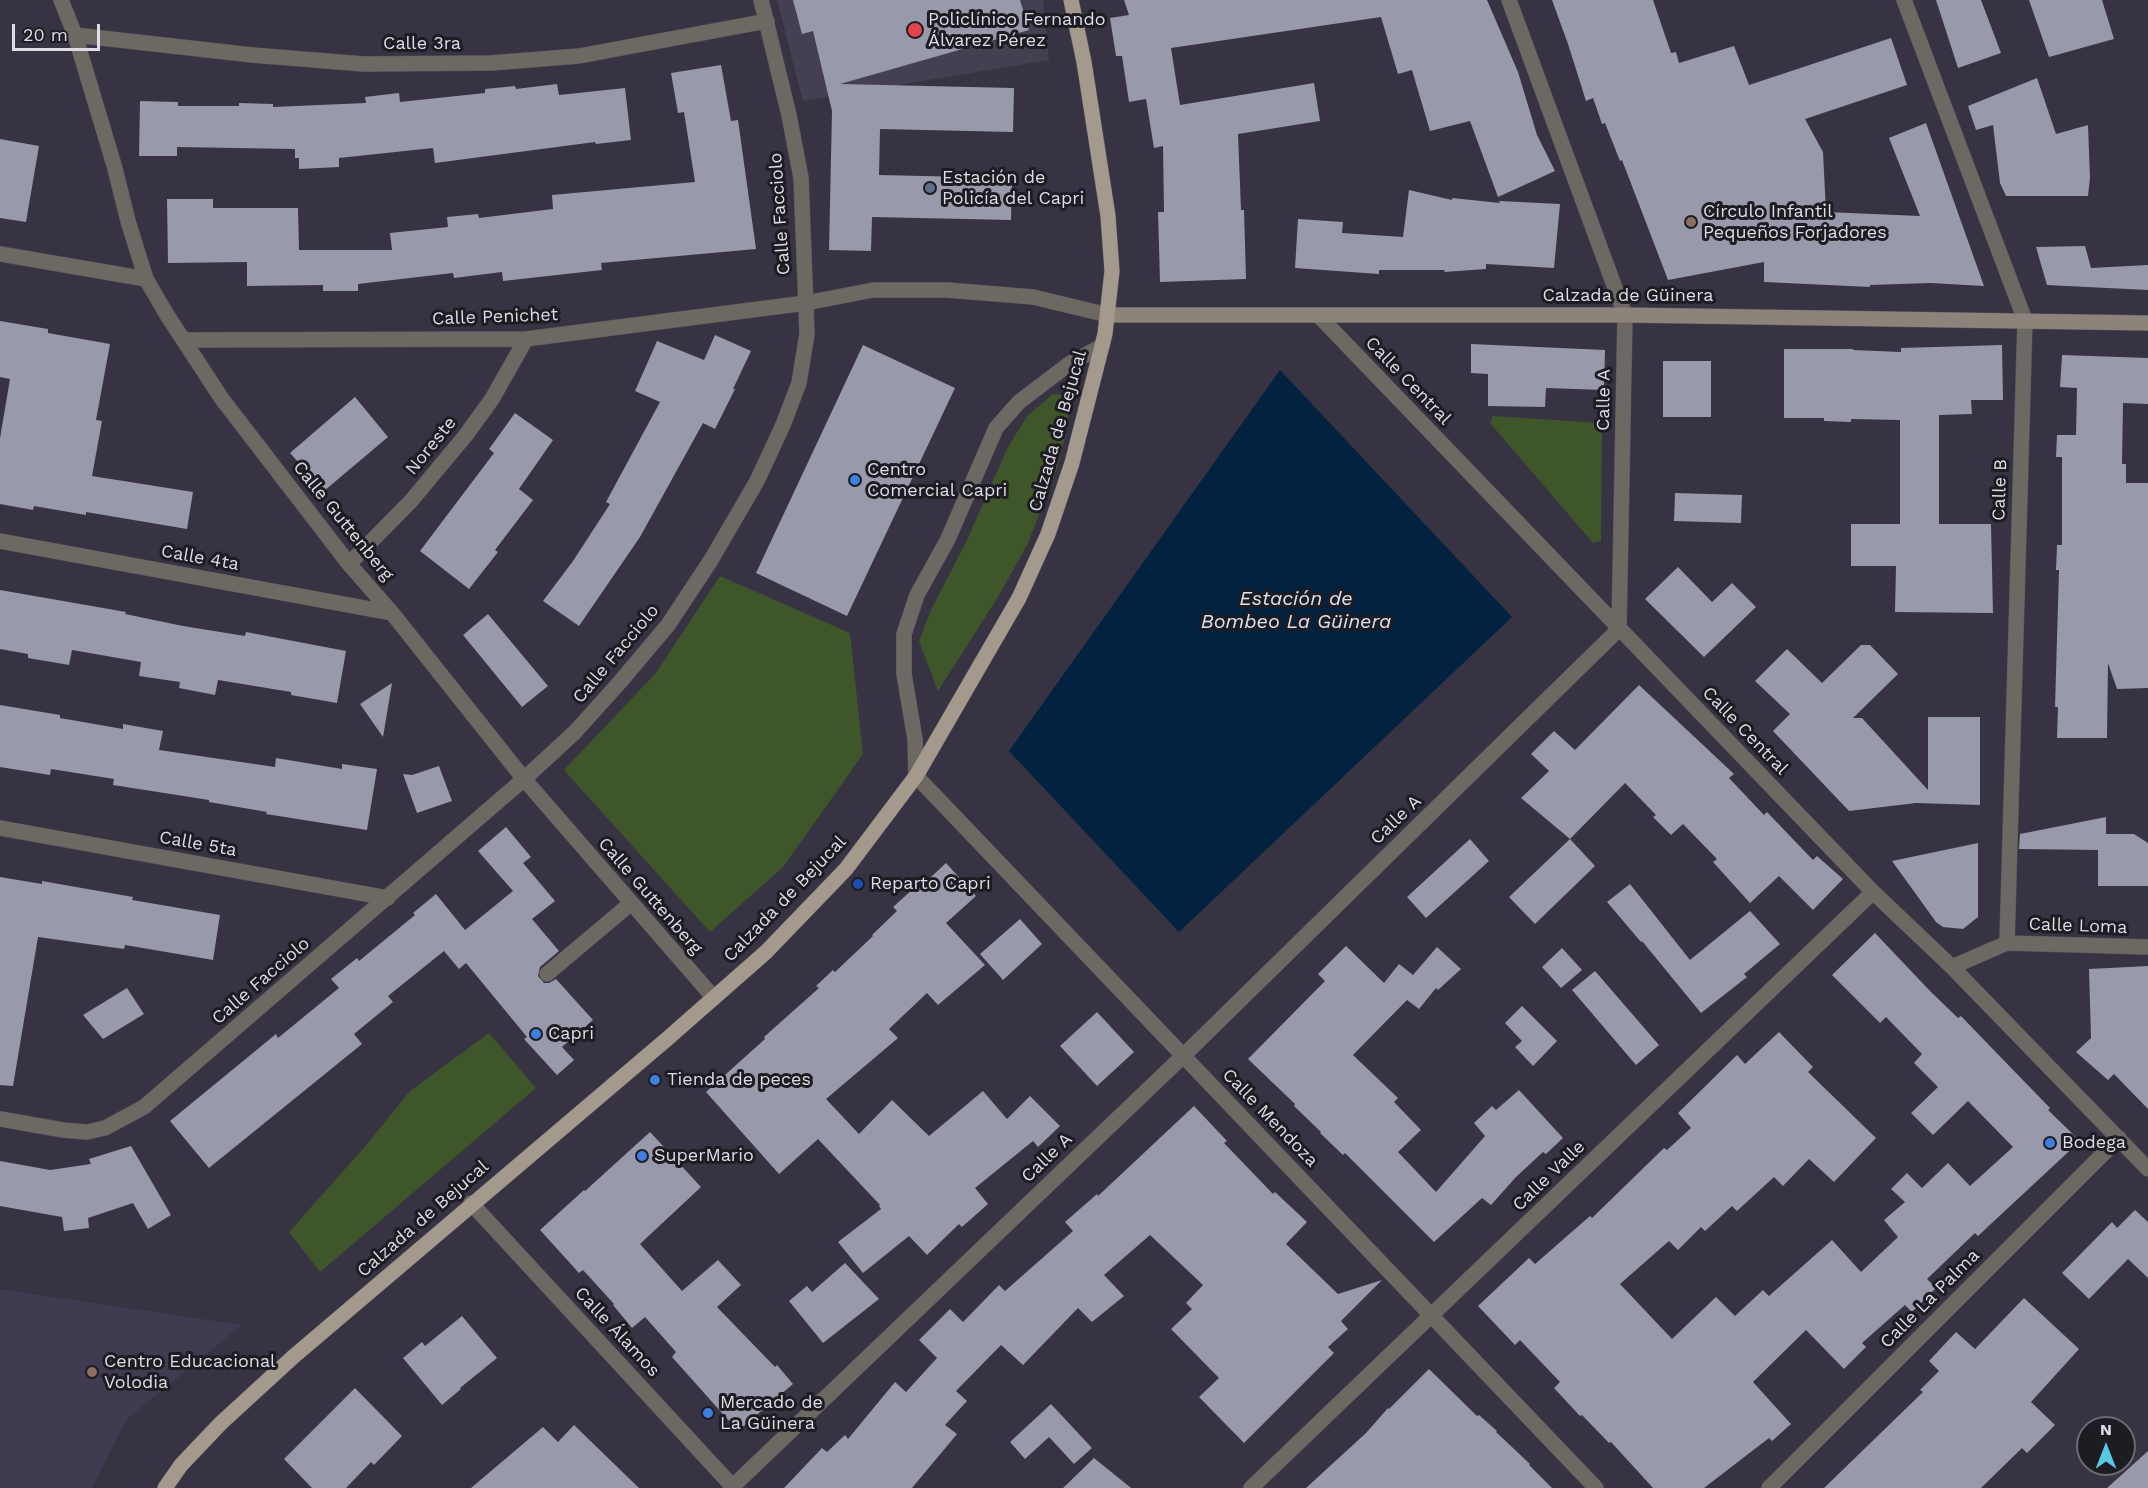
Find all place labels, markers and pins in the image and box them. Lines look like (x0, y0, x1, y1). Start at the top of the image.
place label: Policlínico Fernando Álvarez Pérez (928, 9, 1106, 52)
marker: Policlínico Fernando Álvarez Pérez (906, 21, 924, 39)
place label: Estación de Policía del Capri (942, 167, 1084, 210)
marker: Estación de Policía del Capri (923, 181, 937, 195)
place label: Círculo Infantil Pequeños Forjadores (1703, 201, 1887, 244)
marker: Círculo Infantil Pequeños Forjadores (1684, 215, 1698, 229)
place label: Centro Comercial Capri (867, 459, 1007, 502)
marker: Centro Comercial Capri (848, 473, 862, 487)
place label: Reparto Capri (870, 873, 991, 895)
marker: Reparto Capri (851, 877, 865, 891)
place label: Capri (548, 1023, 594, 1045)
marker: Capri (529, 1027, 543, 1041)
place label: Tienda de peces (667, 1069, 811, 1091)
marker: Tienda de peces (648, 1073, 662, 1087)
place label: Bodega (2062, 1132, 2126, 1154)
marker: Bodega (2043, 1136, 2057, 1150)
place label: SuperMario (654, 1145, 754, 1167)
marker: SuperMario (635, 1149, 649, 1163)
place label: Centro Educacional Volodia (104, 1351, 276, 1394)
marker: Centro Educacional Volodia (85, 1365, 99, 1379)
place label: Mercado de La Güinera (720, 1392, 823, 1434)
marker: Mercado de La Güinera (701, 1406, 715, 1420)

